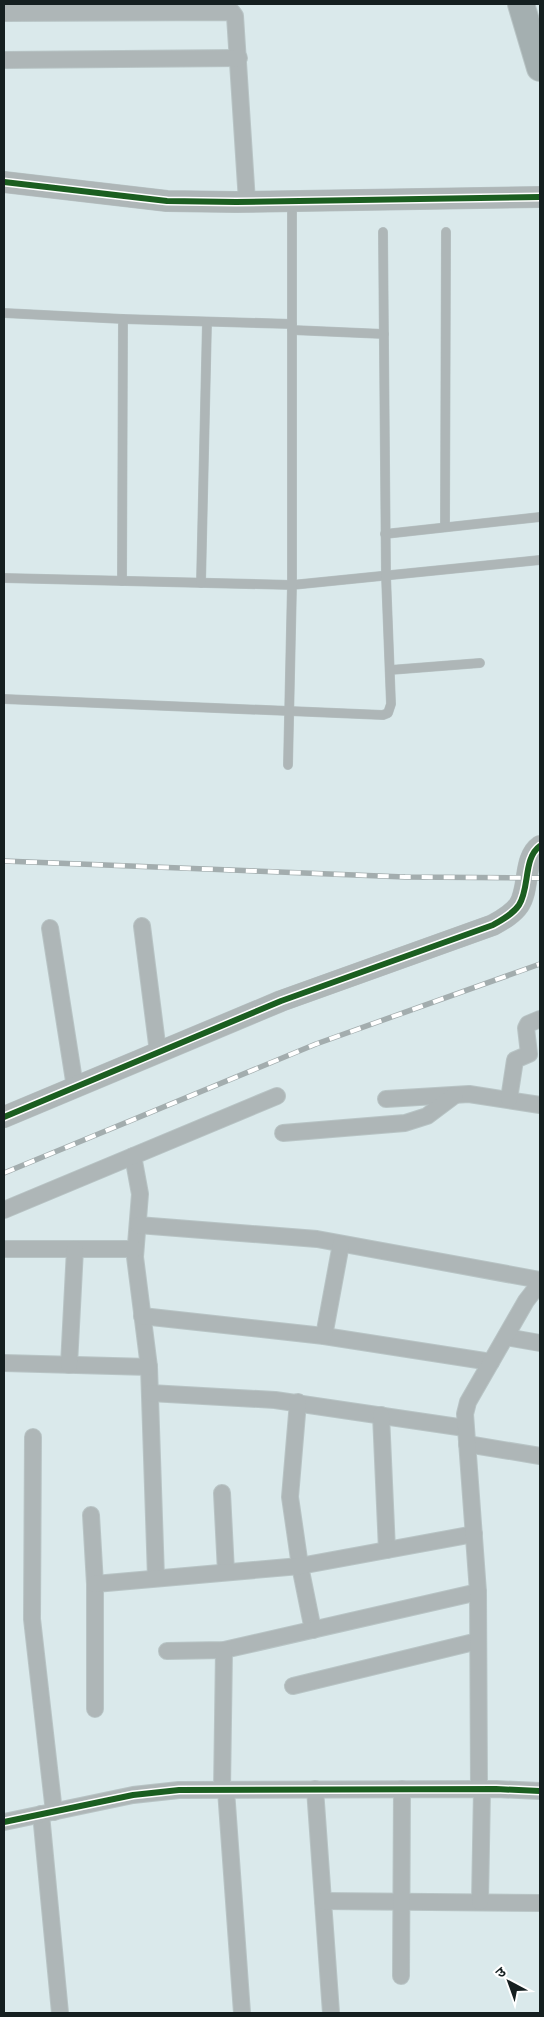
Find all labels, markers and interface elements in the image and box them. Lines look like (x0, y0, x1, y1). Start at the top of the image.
north arrow (484, 1957, 534, 2007)
text: उ (492, 1963, 509, 1981)

